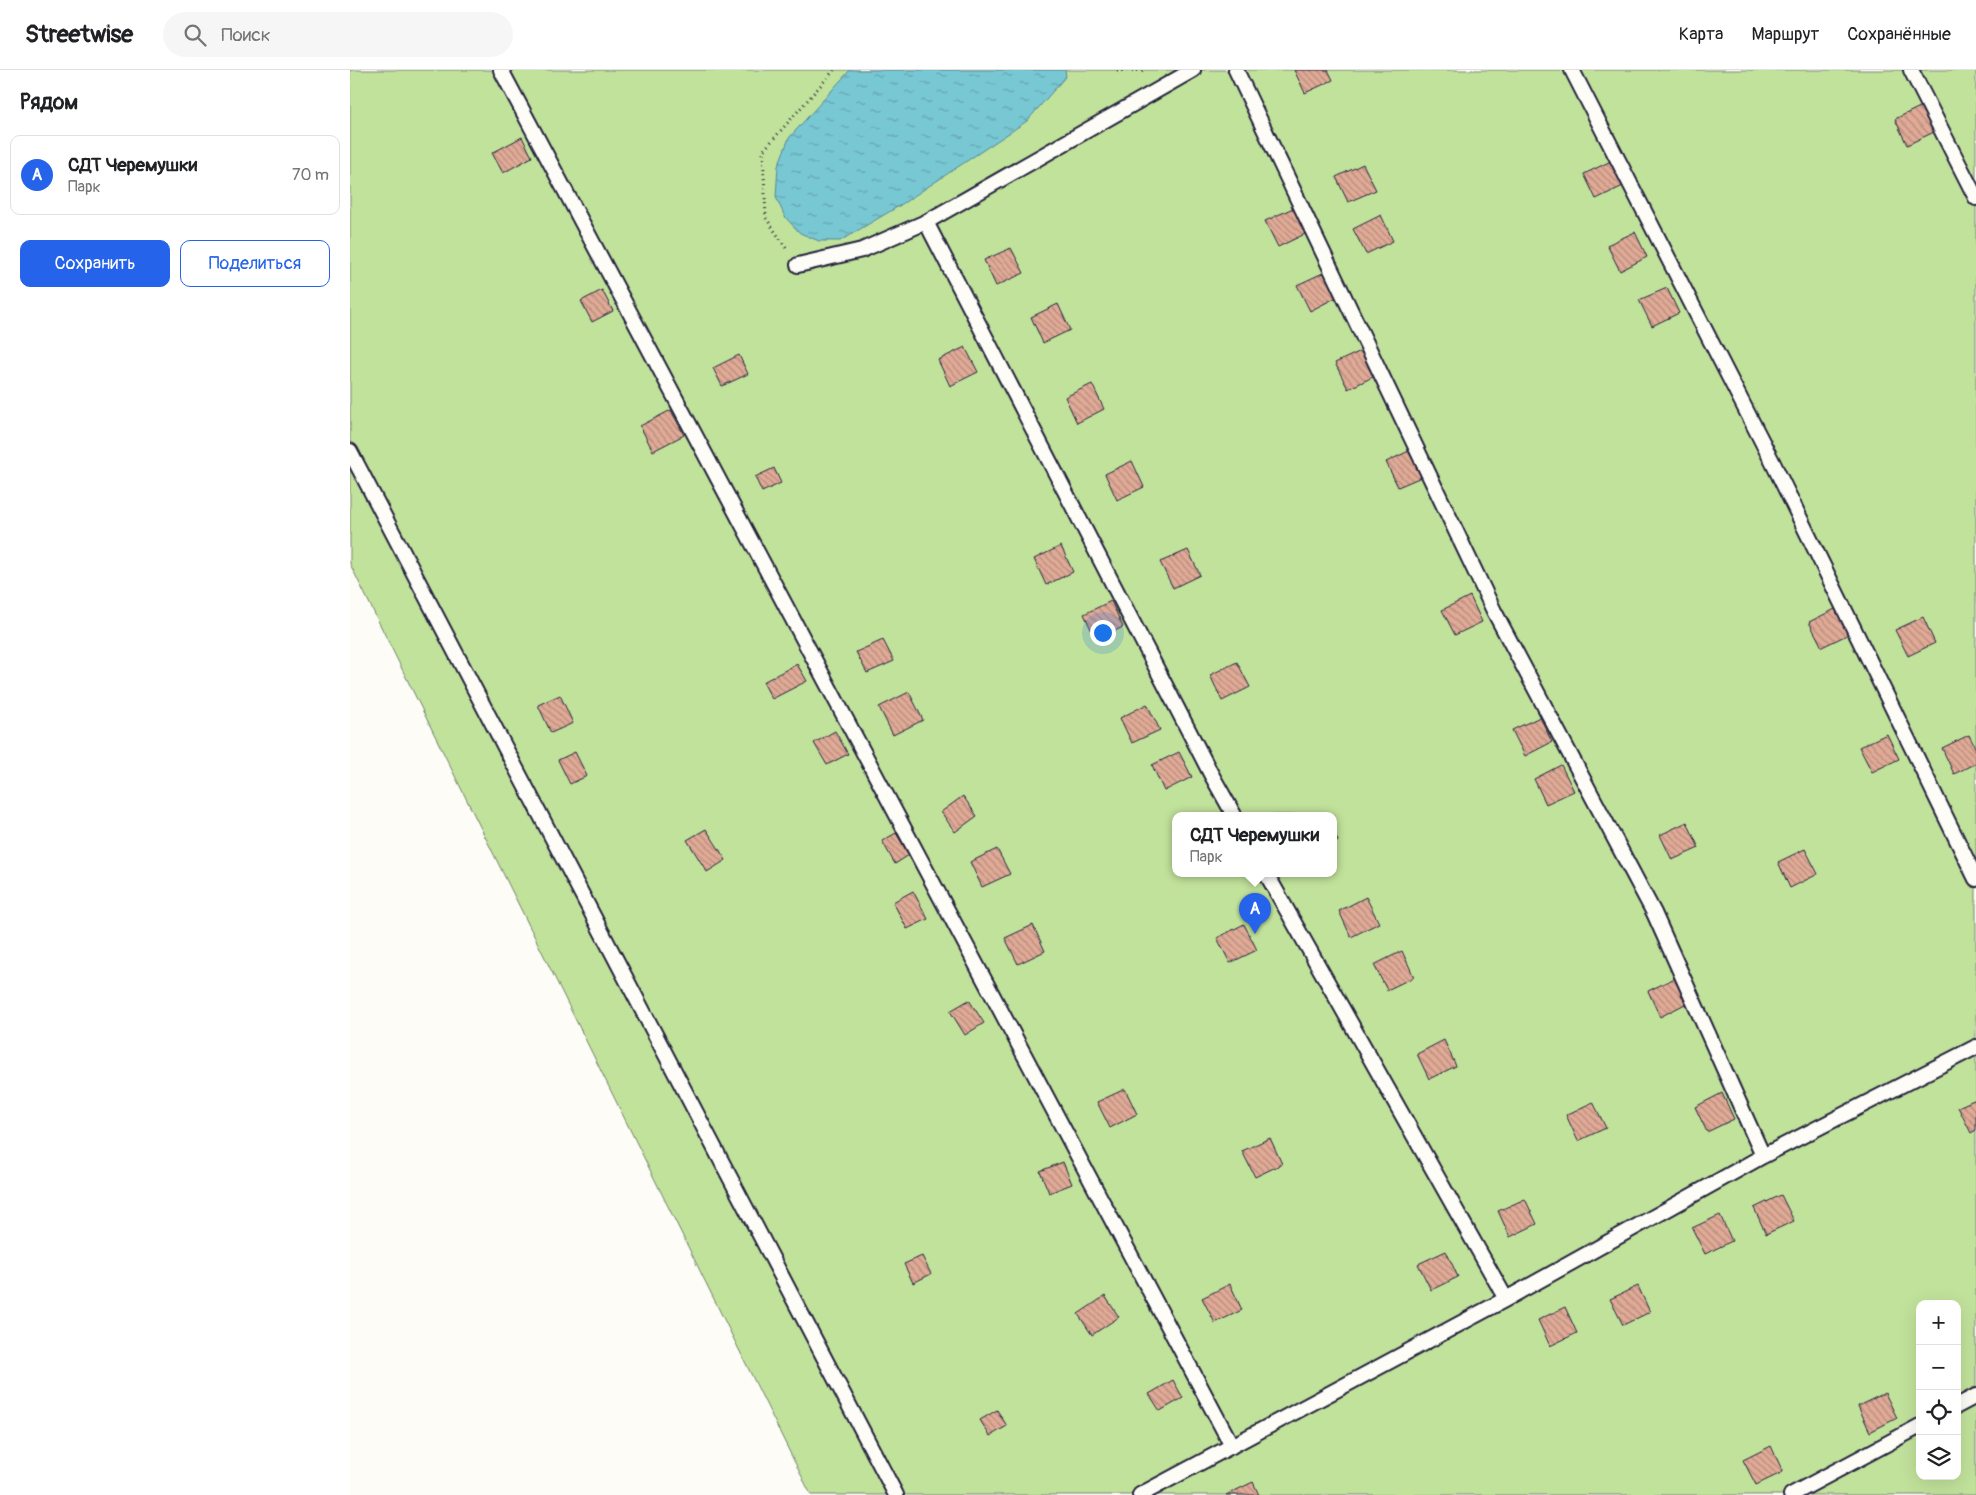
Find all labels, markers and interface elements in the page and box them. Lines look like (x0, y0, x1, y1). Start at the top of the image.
search box (163, 12, 513, 57)
text: Streetwise (25, 20, 133, 49)
icon: search (181, 21, 209, 49)
text: Поиск (221, 23, 271, 47)
text: Карта (1679, 23, 1723, 46)
text: Маршрут (1751, 23, 1819, 46)
text: Сохранённые (1847, 23, 1951, 46)
text: Рядом (20, 89, 78, 116)
text: СДТ Черемушки (68, 153, 197, 177)
text: A (32, 165, 42, 185)
text: 70 m (292, 165, 329, 185)
text: Парк (68, 177, 101, 197)
button: Сохранить (20, 240, 170, 287)
button: Поделиться (180, 240, 330, 287)
your location (1090, 620, 1116, 646)
popup (1172, 812, 1337, 877)
text: СДТ Черемушки (1190, 823, 1319, 847)
text: Парк (1190, 847, 1223, 867)
pin: A (1239, 893, 1271, 934)
map controls (1916, 1300, 1961, 1480)
button: + (1916, 1300, 1961, 1345)
button: − (1916, 1345, 1961, 1390)
button: locate (1916, 1390, 1961, 1435)
button: layers (1916, 1435, 1961, 1480)

